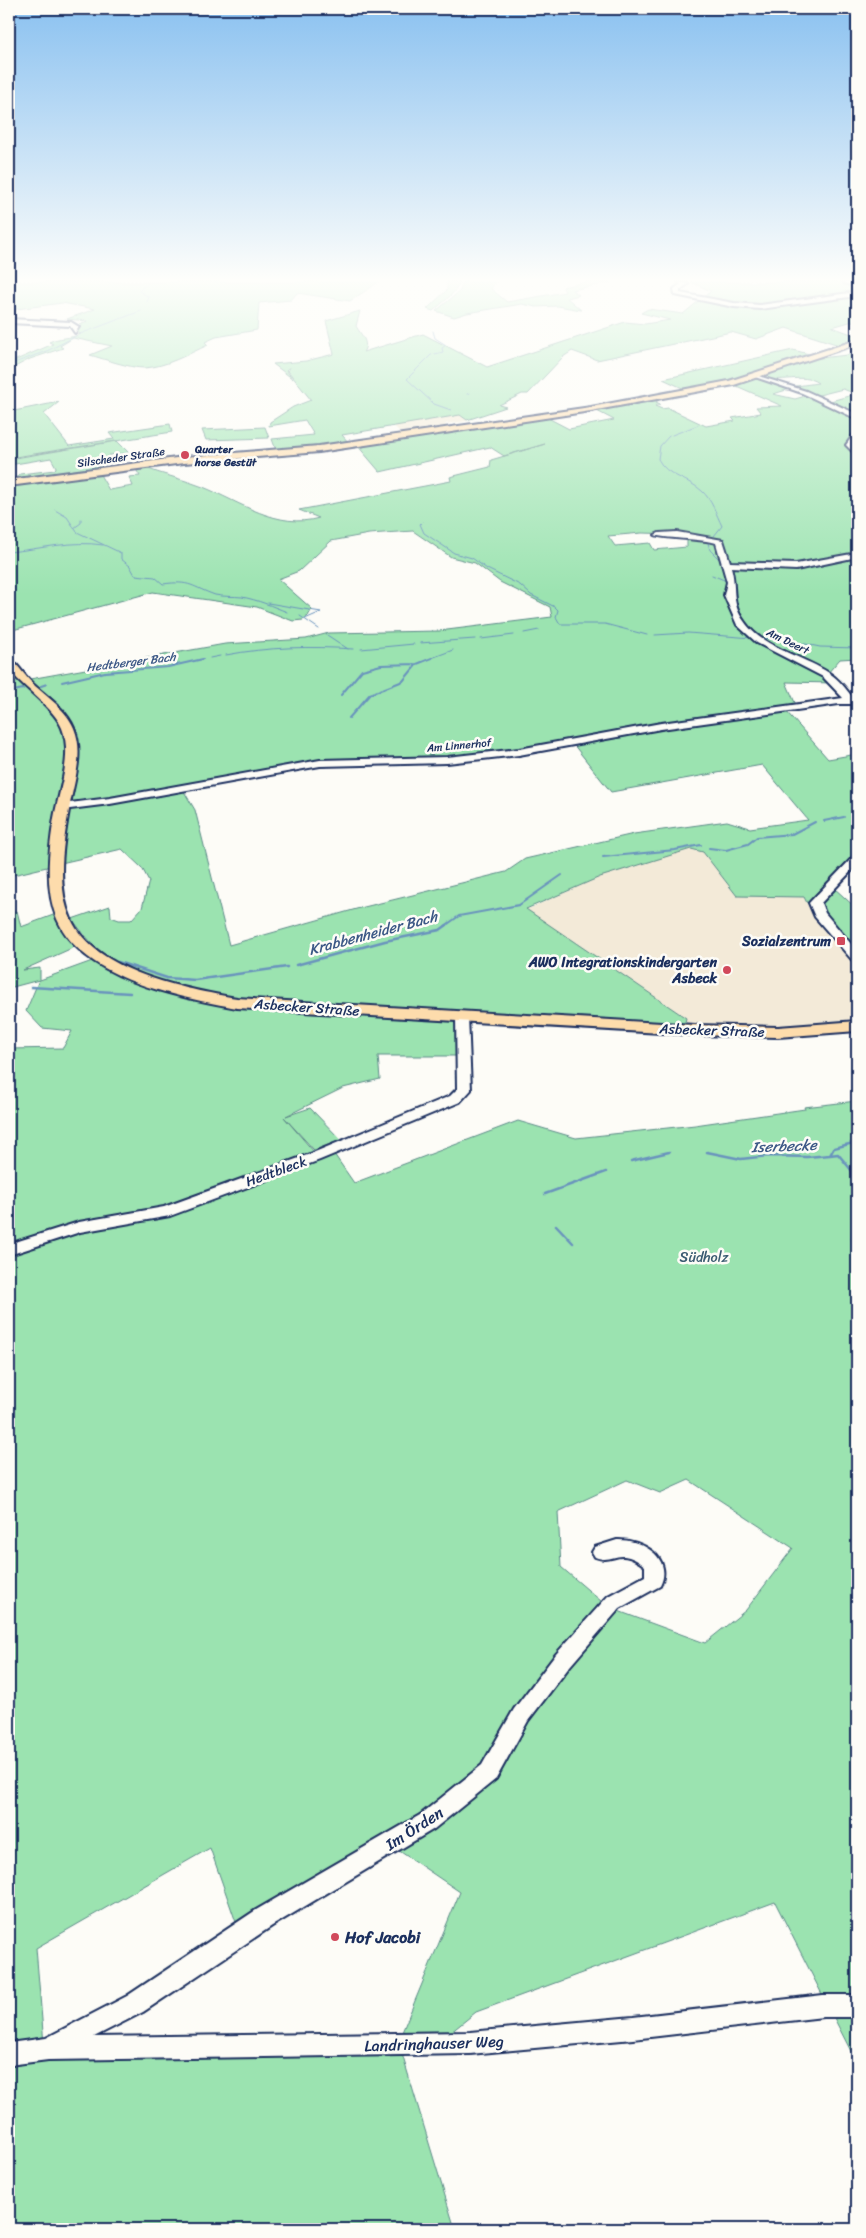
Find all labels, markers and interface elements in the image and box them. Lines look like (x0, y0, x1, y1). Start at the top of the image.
place label: Quarter horse Gestüt (194, 440, 258, 472)
street label: Silscheder Straße (76, 442, 167, 473)
marker: Quarter horse Gestüt (179, 449, 191, 461)
street label: Am Deert (762, 623, 813, 660)
water label: Hedtberger Bach (85, 645, 178, 678)
street label: Am Linnerhof (425, 733, 493, 758)
water label: Krabbenheider Bach (306, 903, 441, 963)
place label: Sozialzentrum (741, 929, 831, 954)
marker: Sozialzentrum (835, 935, 847, 947)
place label: AWO Integrationskindergarten Asbeck (528, 950, 718, 991)
marker: AWO Integrationskindergarten Asbeck (721, 964, 733, 976)
street label: Asbecker Straße (253, 991, 360, 1024)
street label: Asbecker Straße (658, 1016, 765, 1045)
water label: Iserbecke (750, 1132, 819, 1160)
street label: Hedtbleck (242, 1149, 310, 1194)
park label: Südholz (680, 1245, 729, 1270)
street label: Im Örden (378, 1798, 450, 1859)
place label: Hof Jacobi (344, 1923, 422, 1952)
marker: Hof Jacobi (329, 1931, 341, 1943)
street label: Landringhauser Weg (364, 2027, 504, 2060)

